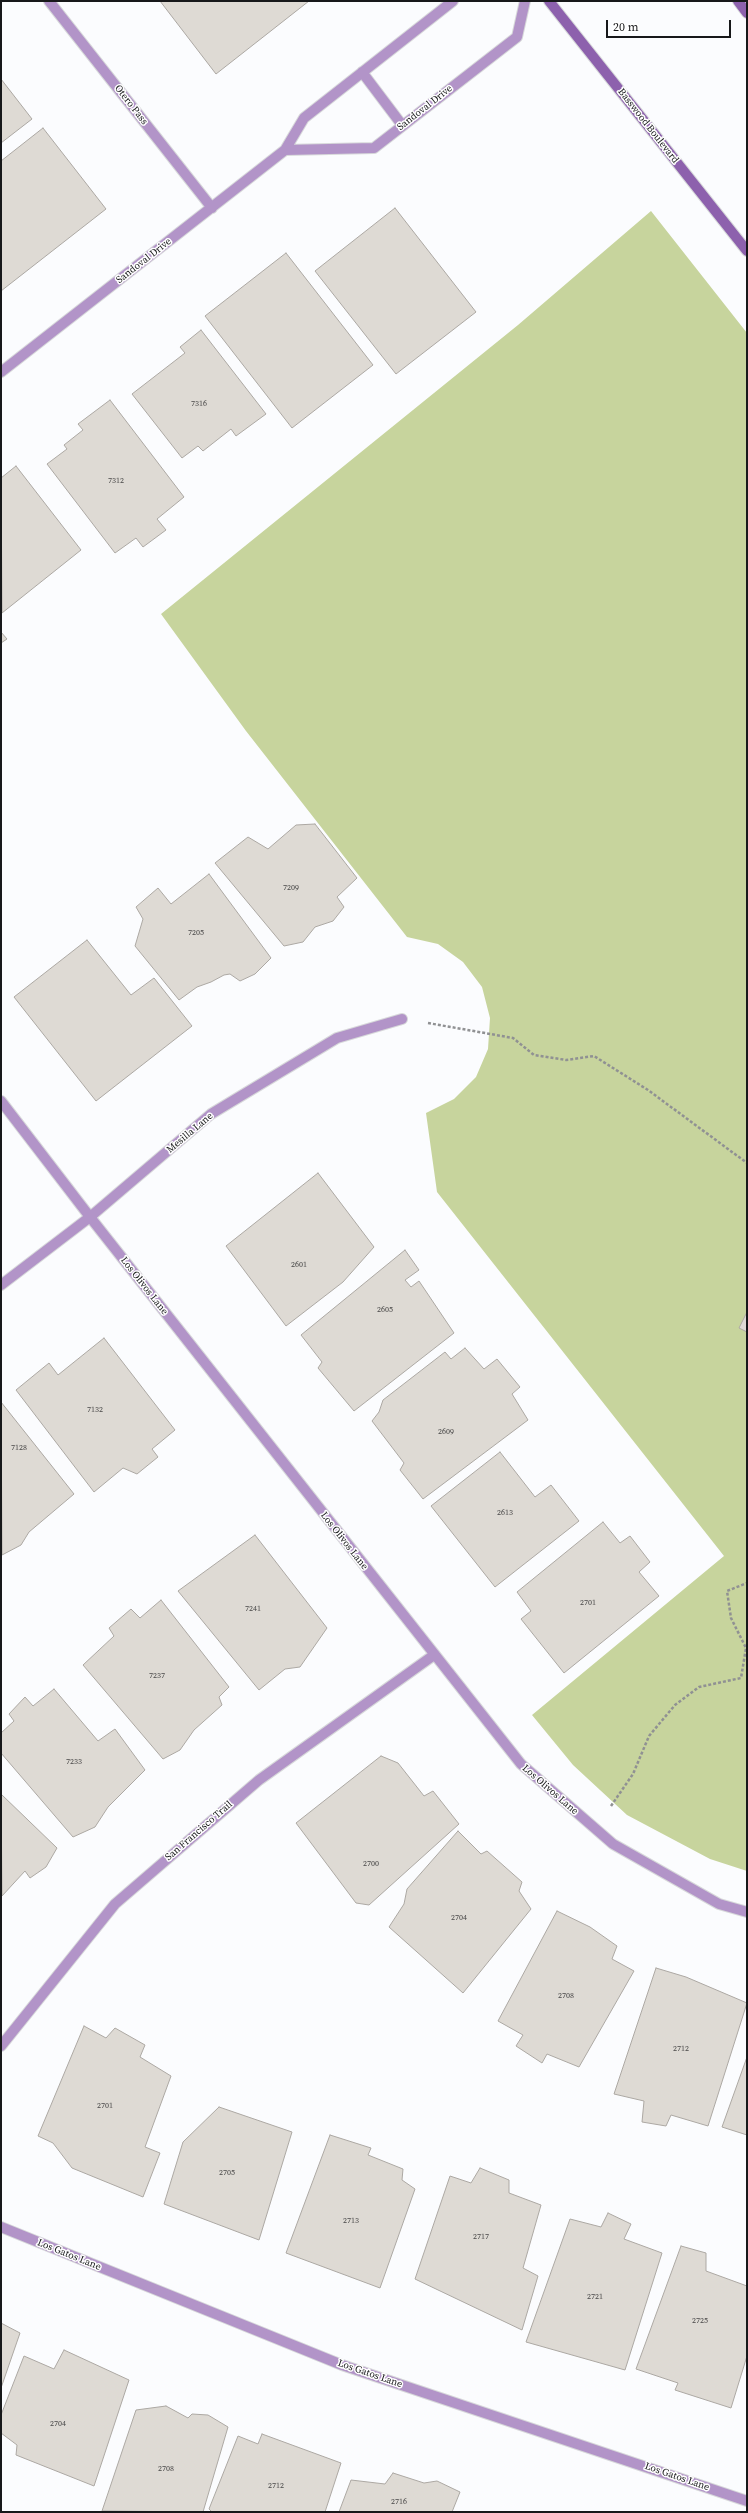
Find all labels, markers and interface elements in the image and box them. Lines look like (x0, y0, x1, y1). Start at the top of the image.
scale bar (608, 12, 733, 38)
text: 20 m (613, 19, 639, 35)
street label: Otero Pass (112, 83, 150, 127)
street label: Sandoval Drive (395, 83, 455, 133)
street label: Basswood Boulevard (615, 86, 681, 166)
street label: Sandoval Drive (114, 236, 174, 286)
house number: 7316 (191, 399, 207, 409)
house number: 7312 (108, 476, 124, 486)
house number: 7209 (283, 883, 299, 893)
house number: 7205 (188, 928, 204, 938)
street label: Mesilla Lane (164, 1110, 216, 1156)
street label: Los Olivos Lane (118, 1255, 170, 1317)
house number: 2601 (291, 1260, 307, 1270)
house number: 2605 (377, 1305, 393, 1315)
house number: 7132 (87, 1405, 103, 1415)
house number: 2609 (438, 1427, 454, 1437)
house number: 7128 (11, 1443, 27, 1453)
house number: 2613 (497, 1508, 513, 1518)
street label: Los Olivos Lane (318, 1510, 370, 1572)
house number: 2701 (580, 1598, 596, 1608)
house number: 7241 (245, 1604, 261, 1614)
house number: 7237 (149, 1671, 165, 1681)
house number: 7233 (66, 1757, 82, 1767)
street label: Los Olivos Lane (520, 1762, 580, 1818)
street label: San Francisco Trail (163, 1799, 235, 1863)
house number: 2700 (363, 1859, 379, 1869)
house number: 2704 (451, 1913, 467, 1923)
house number: 2708 (558, 1991, 574, 2001)
house number: 2712 (673, 2044, 689, 2054)
house number: 2701 (97, 2101, 113, 2111)
house number: 2705 (219, 2168, 235, 2178)
house number: 2713 (343, 2216, 359, 2226)
house number: 2717 (473, 2232, 489, 2242)
street label: Los Gatos Lane (35, 2237, 103, 2273)
house number: 2721 (587, 2292, 603, 2302)
house number: 2725 (692, 2316, 708, 2326)
street label: Los Gatos Lane (336, 2357, 404, 2391)
house number: 2704 (50, 2419, 66, 2429)
street label: Los Gatos Lane (643, 2460, 711, 2494)
house number: 2708 (158, 2464, 174, 2474)
house number: 2712 (268, 2481, 284, 2491)
house number: 2716 (391, 2497, 407, 2507)

